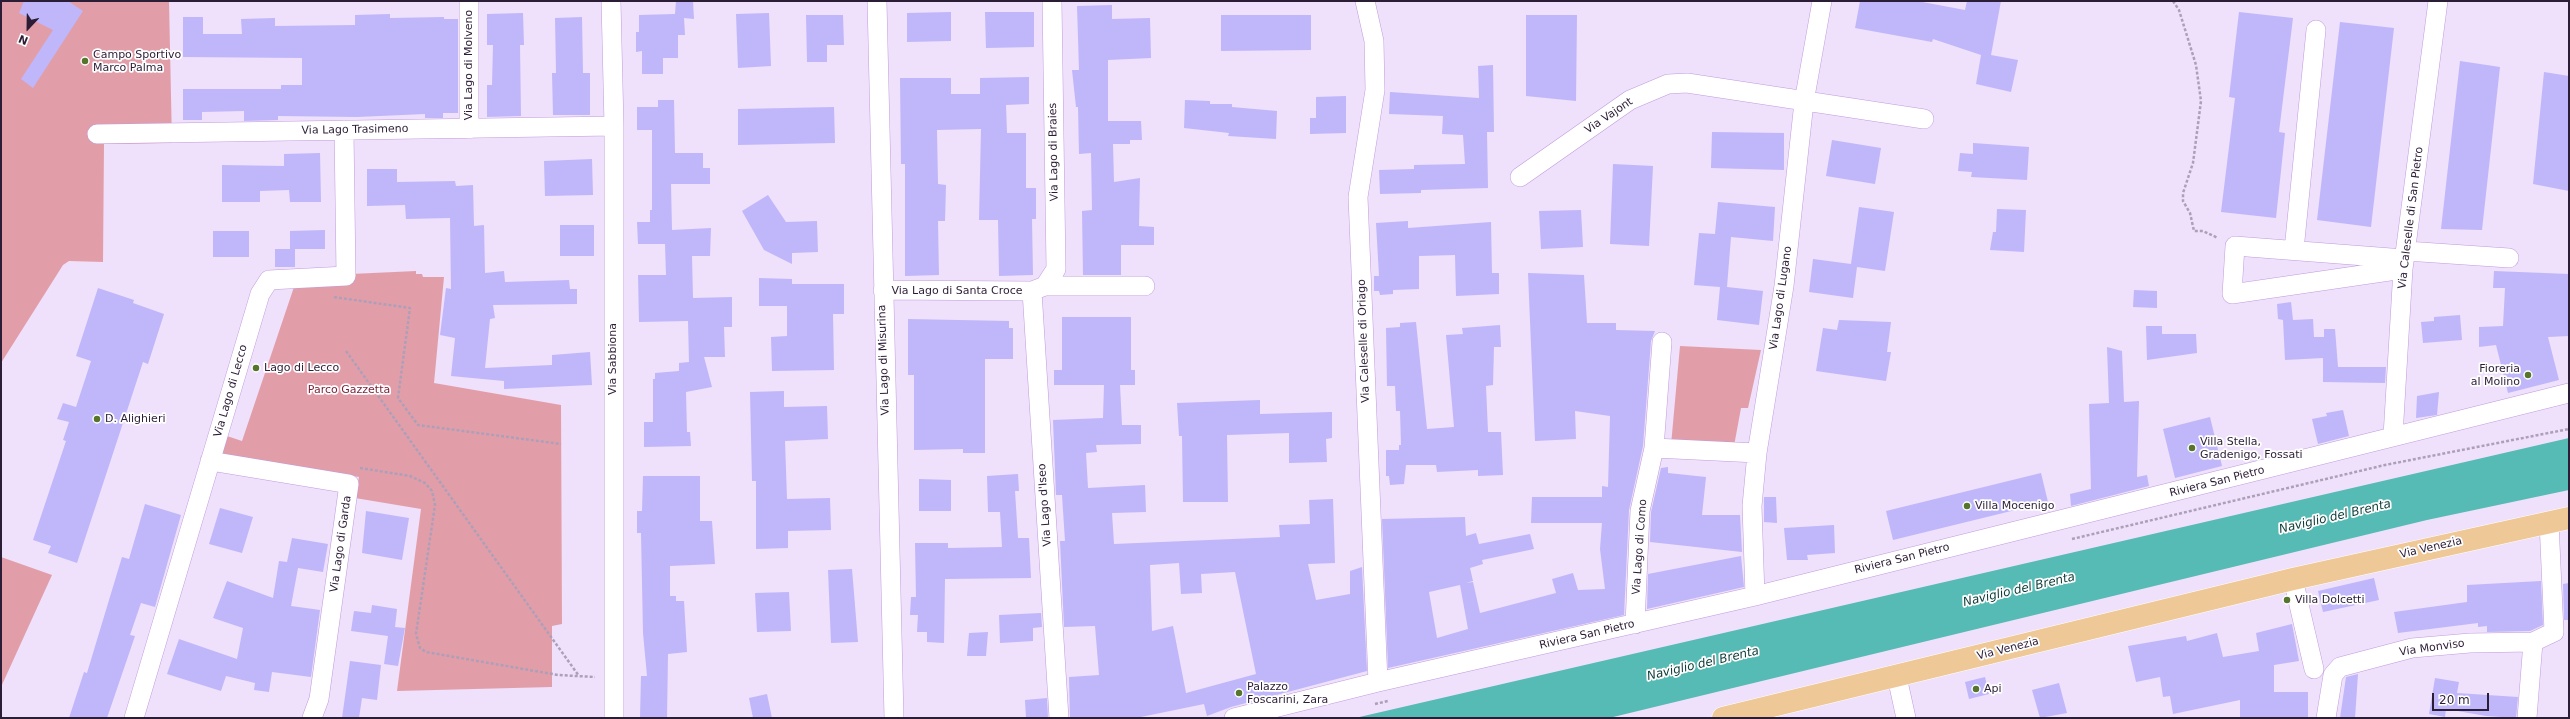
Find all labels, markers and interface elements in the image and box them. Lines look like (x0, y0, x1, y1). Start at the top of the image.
north arrow (8, 8, 48, 48)
street label: Via Lago di Molveno (462, 10, 476, 120)
text: N (17, 32, 30, 47)
place label: Campo Sportivo Marco Palma (93, 48, 181, 74)
marker: Campo Sportivo Marco Palma (80, 56, 90, 66)
street label: Via Vajont (1582, 95, 1636, 137)
street label: Via Lago di Braies (1047, 103, 1061, 201)
street label: Via Lago Trasimeno (301, 122, 409, 138)
street label: Via Caleselle di San Pietro (2396, 146, 2426, 290)
street label: Via Lago di Lugano (1767, 245, 1795, 351)
street label: Via Caleselle di Oriago (1355, 279, 1373, 403)
street label: Via Lago di Santa Croce (892, 284, 1022, 298)
street label: Via Lago di Misurina (875, 304, 893, 416)
street label: Via Sabbiona (606, 323, 620, 395)
street label: Via Lago di Lecco (211, 343, 251, 439)
place label: Lago di Lecco (264, 361, 339, 375)
place label: Fioreria al Molino (2471, 362, 2520, 388)
marker: Lago di Lecco (251, 363, 261, 373)
marker: Fioreria al Molino (2523, 370, 2533, 380)
park label: Parco Gazzetta (308, 383, 390, 397)
place label: D. Alighieri (105, 412, 165, 426)
marker: D. Alighieri (92, 414, 102, 424)
place label: Villa Stella, Gradenigo, Fossati (2200, 435, 2303, 461)
marker: Villa Stella, Gradenigo, Fossati (2187, 443, 2197, 453)
street label: Via Lago d'Iseo (1036, 463, 1054, 547)
street label: Riviera San Pietro (2168, 464, 2266, 500)
street label: Via Lago di Garda (328, 495, 354, 593)
water label: Naviglio del Brenta (2278, 497, 2392, 537)
street label: Via Lago di Como (1630, 499, 1650, 595)
place label: Villa Mocenigo (1975, 499, 2054, 513)
marker: Villa Mocenigo (1962, 501, 1972, 511)
street label: Via Venezia (2399, 534, 2463, 562)
street label: Riviera San Pietro (1853, 541, 1951, 577)
water label: Naviglio del Brenta (1962, 570, 2076, 610)
place label: Villa Dolcetti (2295, 593, 2364, 607)
marker: Villa Dolcetti (2282, 595, 2292, 605)
street label: Riviera San Pietro (1538, 618, 1636, 652)
street label: Via Venezia (1976, 635, 2040, 663)
street label: Via Monviso (2399, 637, 2465, 659)
water label: Naviglio del Brenta (1646, 644, 1760, 684)
place label: Palazzo Foscarini, Zara (1247, 680, 1328, 706)
place label: Api (1984, 682, 2002, 696)
marker: Api (1971, 684, 1981, 694)
scale bar (2434, 685, 2491, 711)
marker: Palazzo Foscarini, Zara (1234, 688, 1244, 698)
text: 20 m (2439, 693, 2470, 707)

